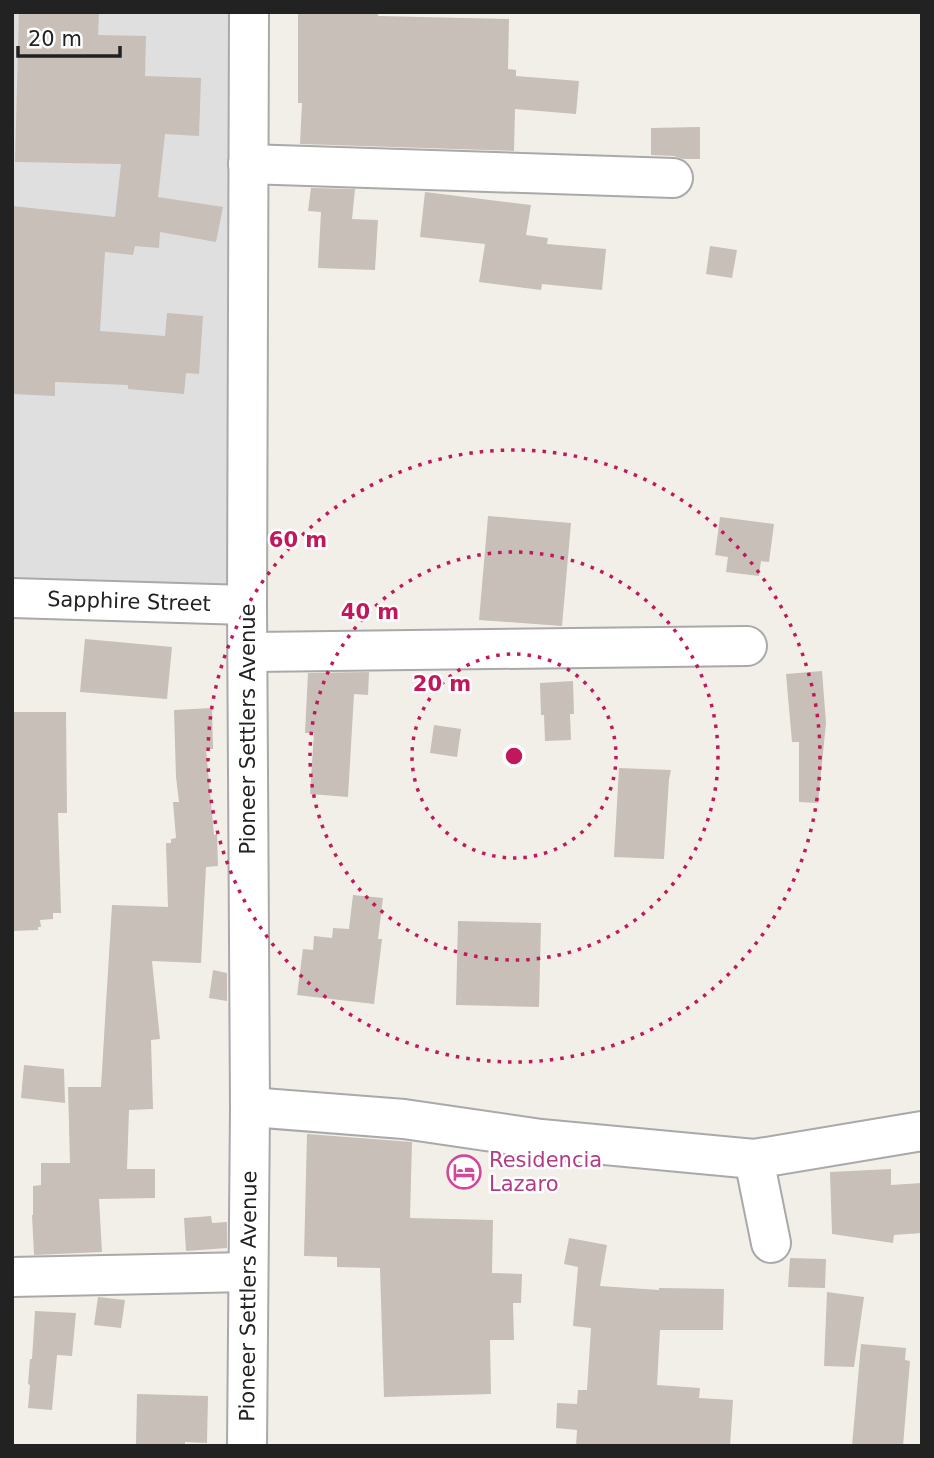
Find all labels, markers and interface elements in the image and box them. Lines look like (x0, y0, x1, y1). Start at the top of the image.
scale bar (18, 14, 119, 58)
text: 20 m (28, 27, 82, 51)
text: 60 m (269, 528, 327, 552)
street label: Sapphire Street (47, 587, 211, 616)
text: 40 m (341, 600, 399, 624)
street label: Pioneer Settlers Avenue (236, 603, 260, 855)
text: 20 m (413, 672, 471, 696)
centre of rings (502, 744, 526, 768)
place label: Residencia Lazaro (489, 1148, 602, 1196)
hotel icon: Residencia Lazaro (445, 1153, 483, 1191)
street label: Pioneer Settlers Avenue (235, 1170, 261, 1422)

